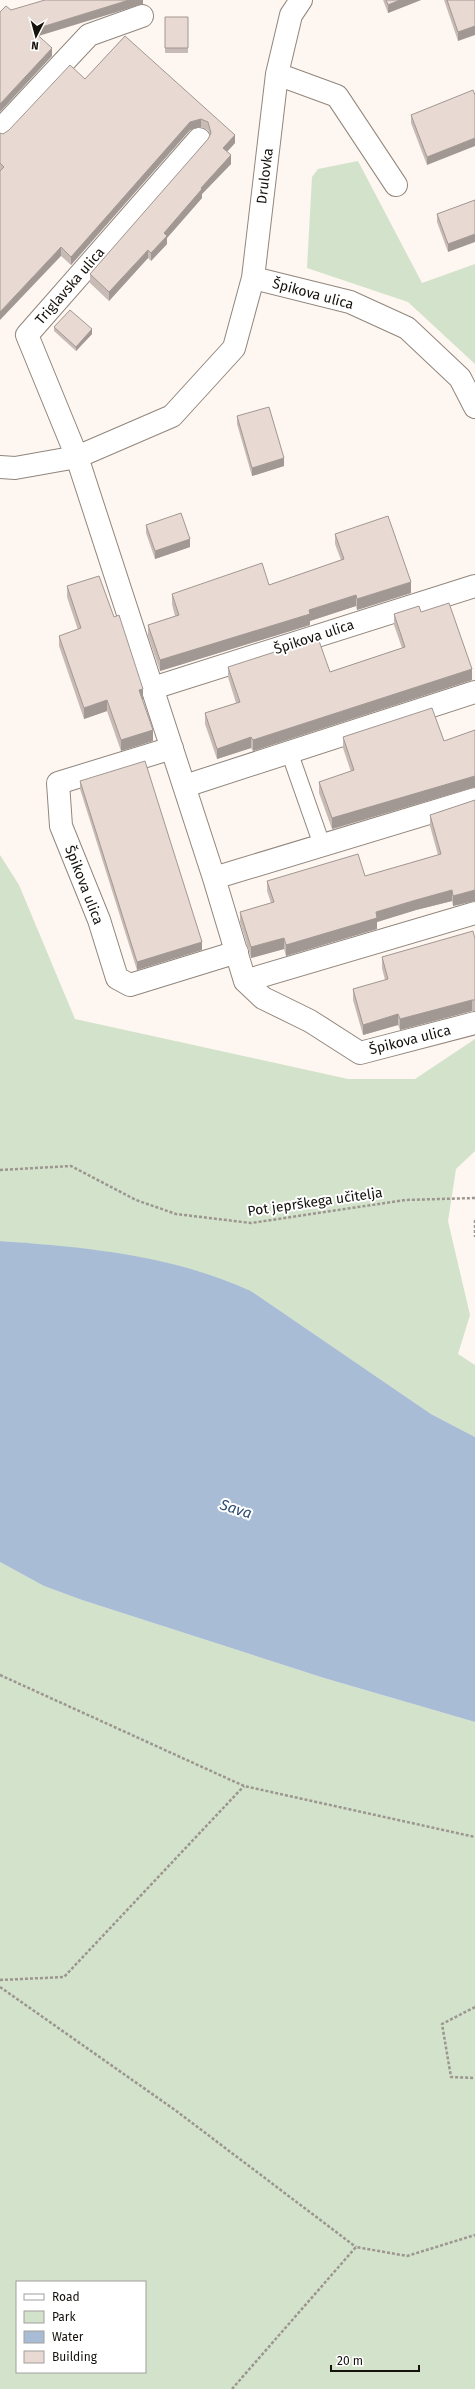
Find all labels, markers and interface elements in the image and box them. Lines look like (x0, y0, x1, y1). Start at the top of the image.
north arrow (16, 16, 56, 56)
text: N (31, 39, 39, 52)
street label: Drulovka (253, 147, 277, 205)
street label: Triglavska ulica (32, 244, 108, 328)
street label: Špikova ulica (271, 274, 356, 313)
street label: Špikova ulica (271, 615, 356, 658)
street label: Špikova ulica (61, 843, 108, 927)
street label: Špikova ulica (367, 1021, 453, 1058)
street label: Pot jeprškega učitelja (246, 1184, 384, 1220)
water label: Sava (217, 1495, 254, 1523)
legend (16, 2281, 146, 2373)
text: Road (52, 2290, 80, 2304)
text: Park (52, 2310, 76, 2324)
text: Water (52, 2330, 84, 2344)
scale bar (331, 2347, 419, 2373)
text: Building (52, 2350, 98, 2364)
text: 20 m (337, 2354, 363, 2368)

